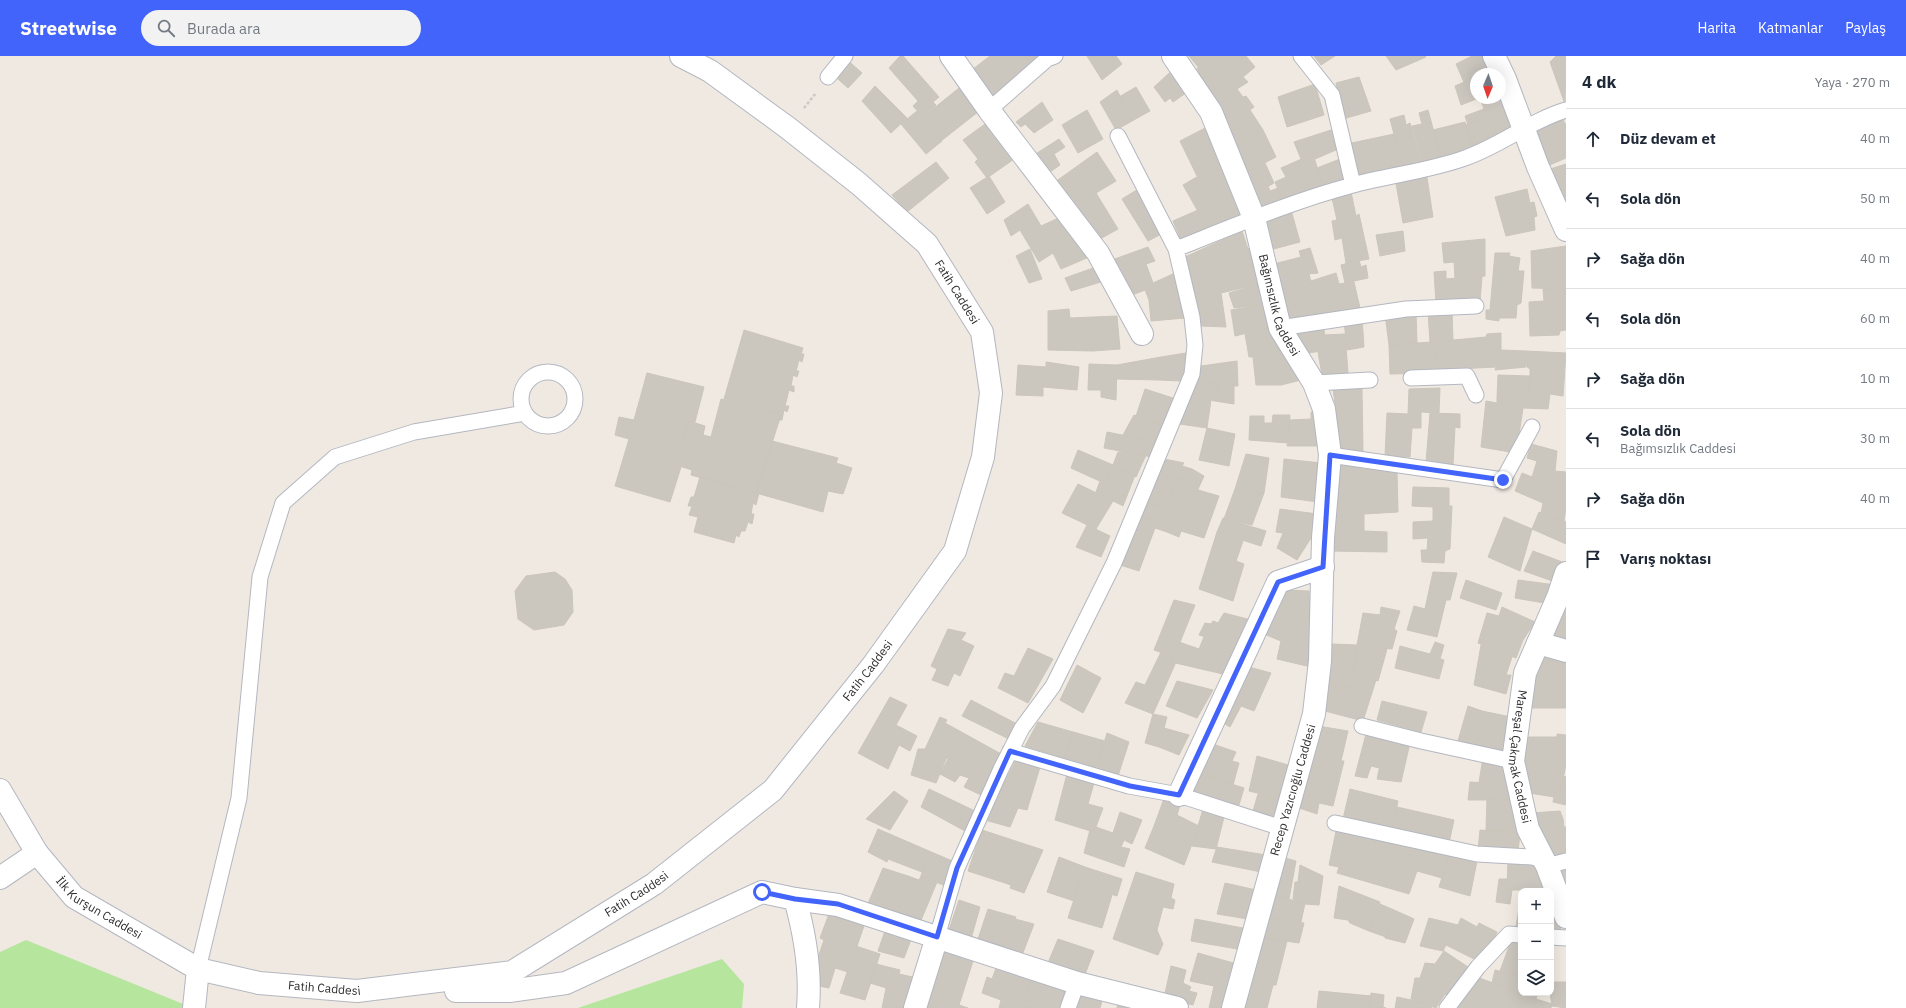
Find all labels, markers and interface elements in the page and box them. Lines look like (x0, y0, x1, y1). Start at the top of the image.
search box (141, 10, 421, 46)
text: Streetwise (20, 16, 117, 40)
icon: search (155, 17, 177, 39)
text: Burada ara (187, 19, 260, 38)
text: Harita (1698, 19, 1736, 37)
text: Katmanlar (1758, 19, 1823, 37)
text: Paylaş (1845, 19, 1886, 37)
north arrow (1470, 68, 1506, 104)
text: 4 dk (1582, 71, 1616, 93)
text: Yaya · 270 m (1815, 74, 1890, 91)
icon: ahead (1582, 128, 1604, 150)
text: Düz devam et (1620, 129, 1716, 148)
text: 40 m (1860, 130, 1890, 147)
icon: left (1582, 188, 1604, 210)
text: Sola dön (1620, 189, 1681, 208)
text: 50 m (1860, 190, 1890, 207)
icon: right (1582, 248, 1604, 270)
text: Sağa dön (1620, 249, 1685, 268)
text: 40 m (1860, 250, 1890, 267)
street label: Bağımsızlık Caddesi (1256, 252, 1303, 359)
street label: Fatih Caddesi (932, 257, 983, 327)
icon: left (1582, 308, 1604, 330)
text: Sola dön (1620, 309, 1681, 328)
text: 60 m (1860, 310, 1890, 327)
icon: right (1582, 368, 1604, 390)
text: Sağa dön (1620, 369, 1685, 388)
text: 10 m (1860, 370, 1890, 387)
text: Sola dön (1620, 421, 1681, 440)
icon: left (1582, 428, 1604, 450)
text: 30 m (1860, 430, 1890, 447)
text: Bağımsızlık Caddesi (1620, 440, 1736, 457)
route end (1494, 471, 1512, 489)
icon: right (1582, 488, 1604, 510)
text: Sağa dön (1620, 489, 1685, 508)
text: 40 m (1860, 490, 1890, 507)
icon: arrive (1582, 548, 1604, 570)
text: Varış noktası (1620, 549, 1711, 568)
street label: Fatih Caddesi (839, 637, 895, 704)
street label: Mareşal Çakmak Caddesi (1505, 689, 1535, 825)
street label: Recep Yazıcıoğlu Caddesi (1267, 722, 1318, 857)
street label: Fatih Caddesi (602, 868, 671, 920)
street label: İlk Kurşun Caddesi (53, 873, 145, 942)
route start (753, 883, 771, 901)
map controls (1518, 888, 1554, 996)
button: + (1518, 888, 1554, 924)
button: − (1518, 924, 1554, 960)
button: layers (1518, 960, 1554, 996)
street label: Fatih Caddesi (287, 977, 361, 998)

